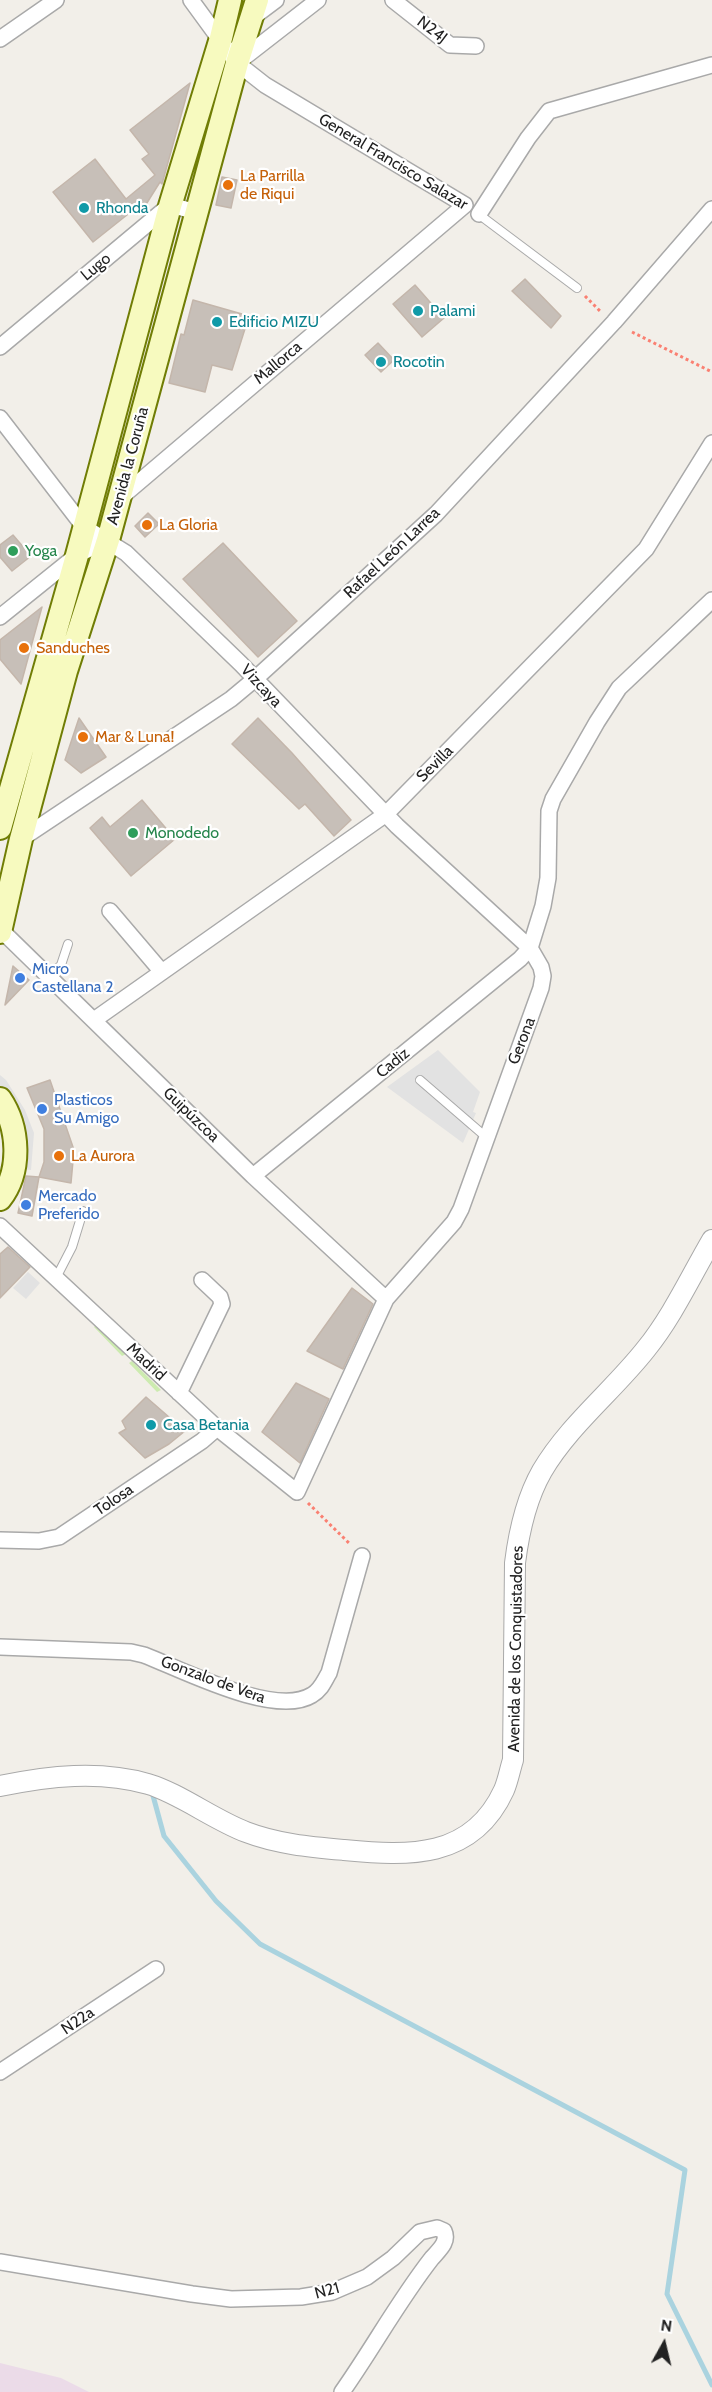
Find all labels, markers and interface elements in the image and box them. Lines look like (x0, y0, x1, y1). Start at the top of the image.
street label: N24J (413, 12, 451, 48)
street label: General Francisco Salazar (315, 110, 471, 214)
place label: La Parrilla de Riqui (240, 166, 305, 204)
marker: La Parrilla de Riqui (221, 178, 235, 192)
place label: Rhonda (96, 198, 149, 218)
marker: Rhonda (77, 201, 91, 215)
street label: Lugo (77, 249, 115, 285)
place label: Palami (430, 301, 475, 321)
marker: Palami (411, 304, 425, 318)
place label: Edificio MIZU (229, 312, 319, 332)
marker: Edificio MIZU (210, 315, 224, 329)
street label: Mallorca (250, 337, 306, 389)
place label: Rocotin (393, 352, 445, 372)
marker: Rocotin (374, 355, 388, 369)
street label: Avenida la Coruña (103, 405, 153, 527)
street label: Rafael León Larrea (340, 504, 444, 602)
place label: La Gloria (159, 515, 218, 535)
marker: La Gloria (140, 518, 154, 532)
place label: Yoga (25, 541, 57, 561)
marker: Yoga (6, 544, 20, 558)
place label: Sanduches (36, 638, 110, 658)
marker: Sanduches (17, 641, 31, 655)
street label: Vizcaya (236, 661, 286, 711)
place label: Mar & Luna! (95, 727, 174, 747)
marker: Mar & Luna! (76, 730, 90, 744)
street label: Sevilla (413, 742, 457, 786)
place label: Monodedo (145, 823, 219, 843)
marker: Monodedo (126, 826, 140, 840)
place label: Micro Castellana 2 (32, 959, 114, 997)
marker: Micro Castellana 2 (13, 971, 27, 985)
street label: Gerona (504, 1015, 540, 1067)
street label: Cadiz (372, 1044, 414, 1082)
street label: Guipúzcoa (159, 1084, 223, 1146)
place label: Plasticos Su Amigo (54, 1090, 119, 1128)
marker: Plasticos Su Amigo (35, 1102, 49, 1116)
place label: La Aurora (71, 1146, 135, 1166)
marker: La Aurora (52, 1149, 66, 1163)
place label: Mercado Preferido (38, 1186, 100, 1224)
marker: Mercado Preferido (19, 1198, 33, 1212)
street label: Madrid (122, 1339, 170, 1385)
place label: Casa Betania (163, 1415, 249, 1435)
marker: Casa Betania (144, 1418, 158, 1432)
street label: Tolosa (91, 1480, 137, 1520)
street label: Avenida de los Conquistadores (505, 1546, 527, 1752)
street label: Gonzalo de Vera (158, 1652, 268, 1708)
street label: N22a (58, 2003, 98, 2039)
street label: N21 (313, 2279, 341, 2303)
north arrow (634, 2314, 694, 2374)
text: N (660, 2315, 673, 2336)

